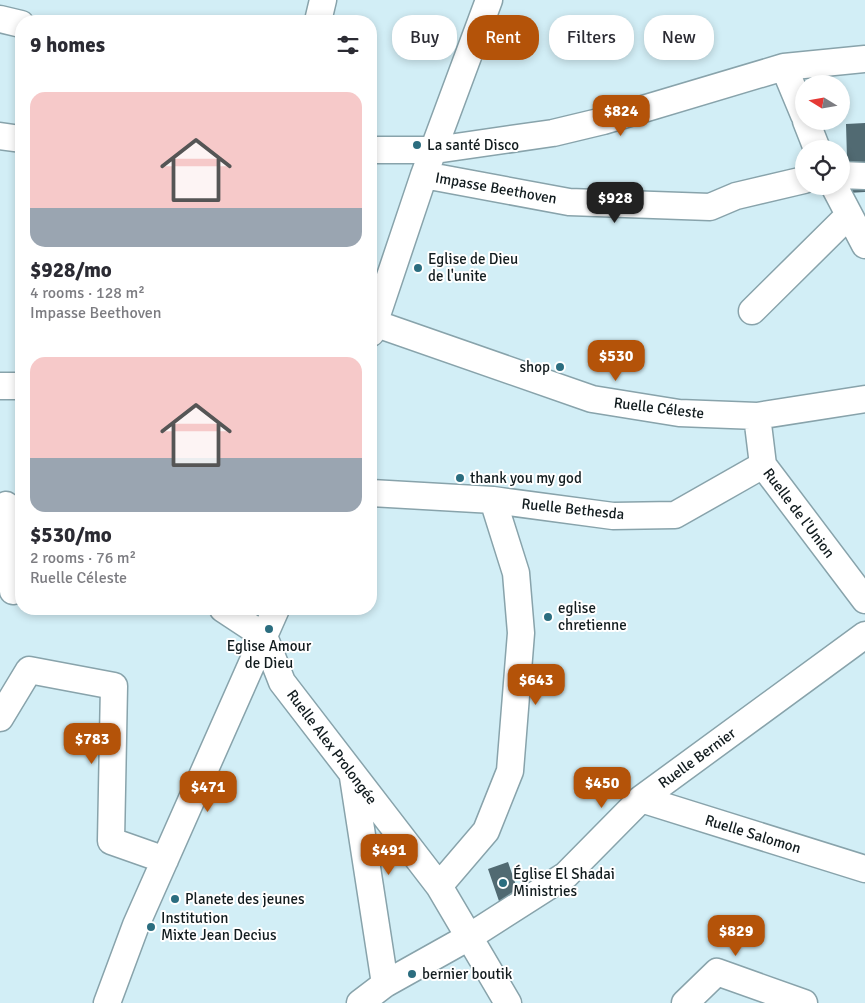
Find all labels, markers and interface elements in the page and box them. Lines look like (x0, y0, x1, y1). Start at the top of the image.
chip: Buy (392, 15, 457, 60)
chip: Rent (467, 15, 539, 60)
chip: Filters (549, 15, 634, 60)
chip: New (644, 15, 714, 60)
icon: filters (334, 31, 362, 59)
text: 9 homes (30, 32, 105, 58)
north arrow (795, 75, 850, 130)
map controls (795, 75, 850, 195)
pin: $824 (591, 94, 651, 137)
text: $824 (604, 101, 638, 121)
icon: home (151, 125, 241, 215)
place label: La santé Disco (427, 136, 519, 154)
marker: La santé Disco (411, 139, 423, 151)
button: locate (795, 140, 850, 195)
street label: Impasse Beethoven (434, 168, 558, 208)
pin: $928 (585, 182, 645, 224)
text: $928 (598, 188, 632, 208)
place label: Eglise de Dieu de l'unite (428, 250, 518, 285)
text: $928/mo (30, 257, 112, 283)
marker: Eglise de Dieu de l'unite (412, 262, 424, 274)
text: 4 rooms · 128 m² (30, 283, 145, 303)
text: Impasse Beethoven (30, 303, 162, 323)
pin: $530 (586, 340, 646, 382)
text: $530 (599, 346, 633, 366)
place label: shop (520, 358, 550, 376)
marker: shop (554, 361, 566, 373)
icon: home (151, 390, 241, 480)
street label: Ruelle Céleste (613, 394, 705, 422)
street label: Ruelle de l'Union (759, 465, 839, 561)
place label: thank you my god (470, 469, 582, 487)
marker: thank you my god (454, 472, 466, 484)
street label: Ruelle Bethesda (521, 495, 625, 523)
text: $530/mo (30, 522, 112, 548)
text: 2 rooms · 76 m² (30, 548, 136, 568)
text: Ruelle Céleste (30, 568, 127, 588)
place label: eglise chretienne (558, 599, 627, 634)
marker: eglise chretienne (542, 611, 554, 623)
marker: Eglise Amour de Dieu (263, 623, 275, 635)
place label: Eglise Amour de Dieu (227, 637, 312, 672)
pin: $643 (506, 664, 566, 706)
text: $643 (519, 670, 553, 690)
street label: Ruelle Alex Prolongée (283, 686, 381, 808)
pin: $783 (62, 722, 122, 765)
street label: Ruelle Bernier (655, 724, 739, 792)
text: $783 (75, 729, 109, 749)
pin: $450 (572, 766, 632, 809)
pin: $471 (178, 770, 238, 813)
text: $450 (585, 773, 619, 793)
text: $471 (191, 777, 225, 797)
street label: Ruelle Salomon (703, 811, 803, 857)
pin: $491 (359, 834, 419, 876)
text: $491 (372, 840, 406, 860)
place label: Église El Shadai Ministries (513, 864, 615, 900)
marker: Église El Shadai Ministries (497, 877, 509, 889)
place label: Planete des jeunes (185, 890, 305, 908)
marker: Planete des jeunes (169, 893, 181, 905)
place label: Institution Mixte Jean Decius (161, 909, 277, 944)
pin: $829 (706, 914, 766, 957)
marker: Institution Mixte Jean Decius (145, 921, 157, 933)
text: $829 (719, 921, 753, 941)
place label: bernier boutik (422, 965, 513, 983)
marker: bernier boutik (406, 968, 418, 980)

